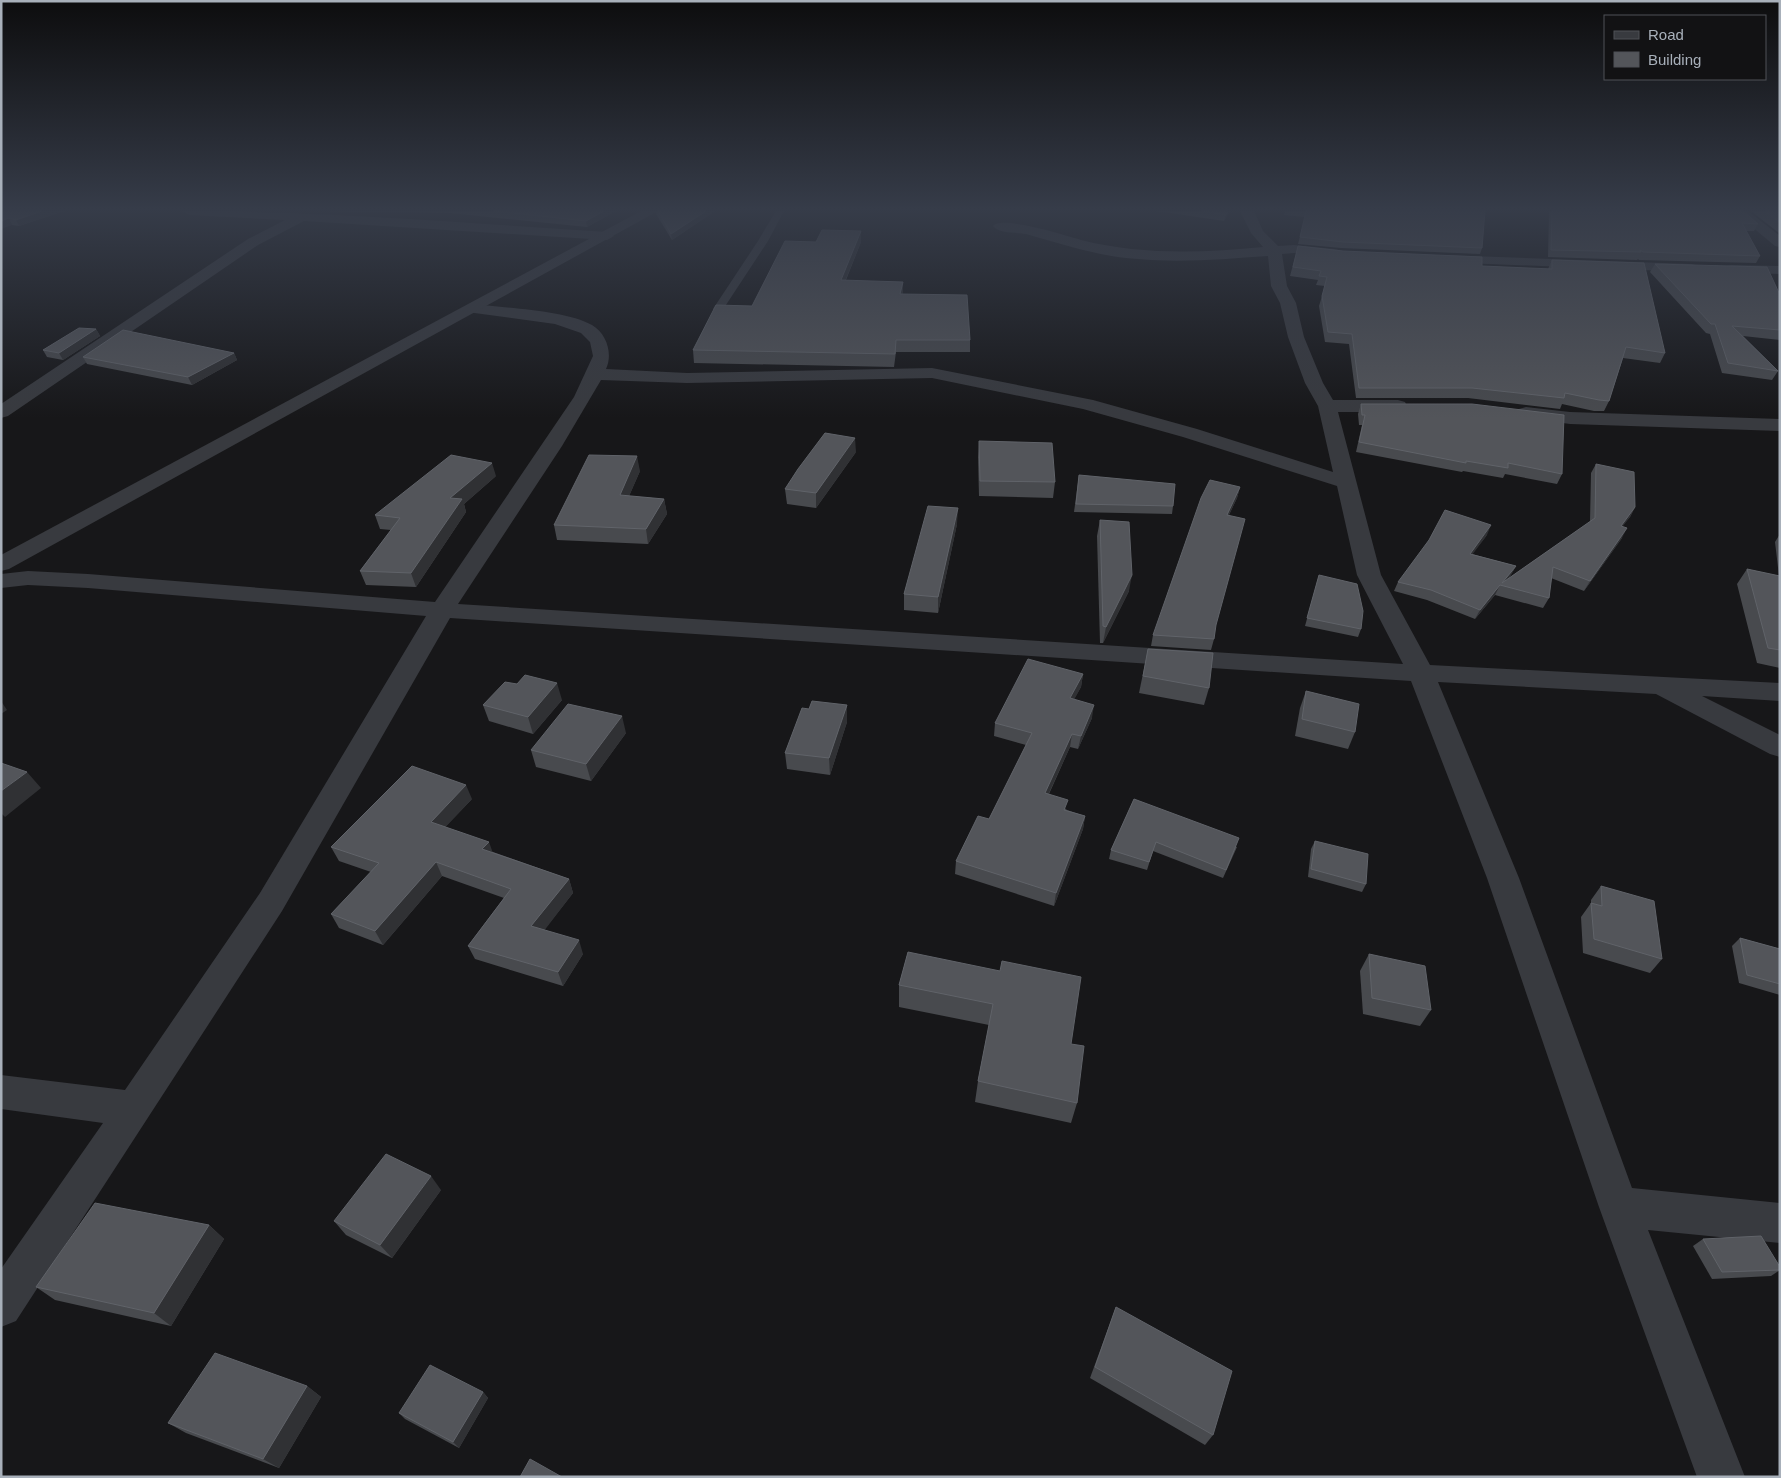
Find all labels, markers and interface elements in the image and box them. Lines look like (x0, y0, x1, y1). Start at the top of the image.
legend (1604, 15, 1766, 80)
text: Road (1648, 26, 1684, 43)
text: Building (1648, 51, 1701, 68)

